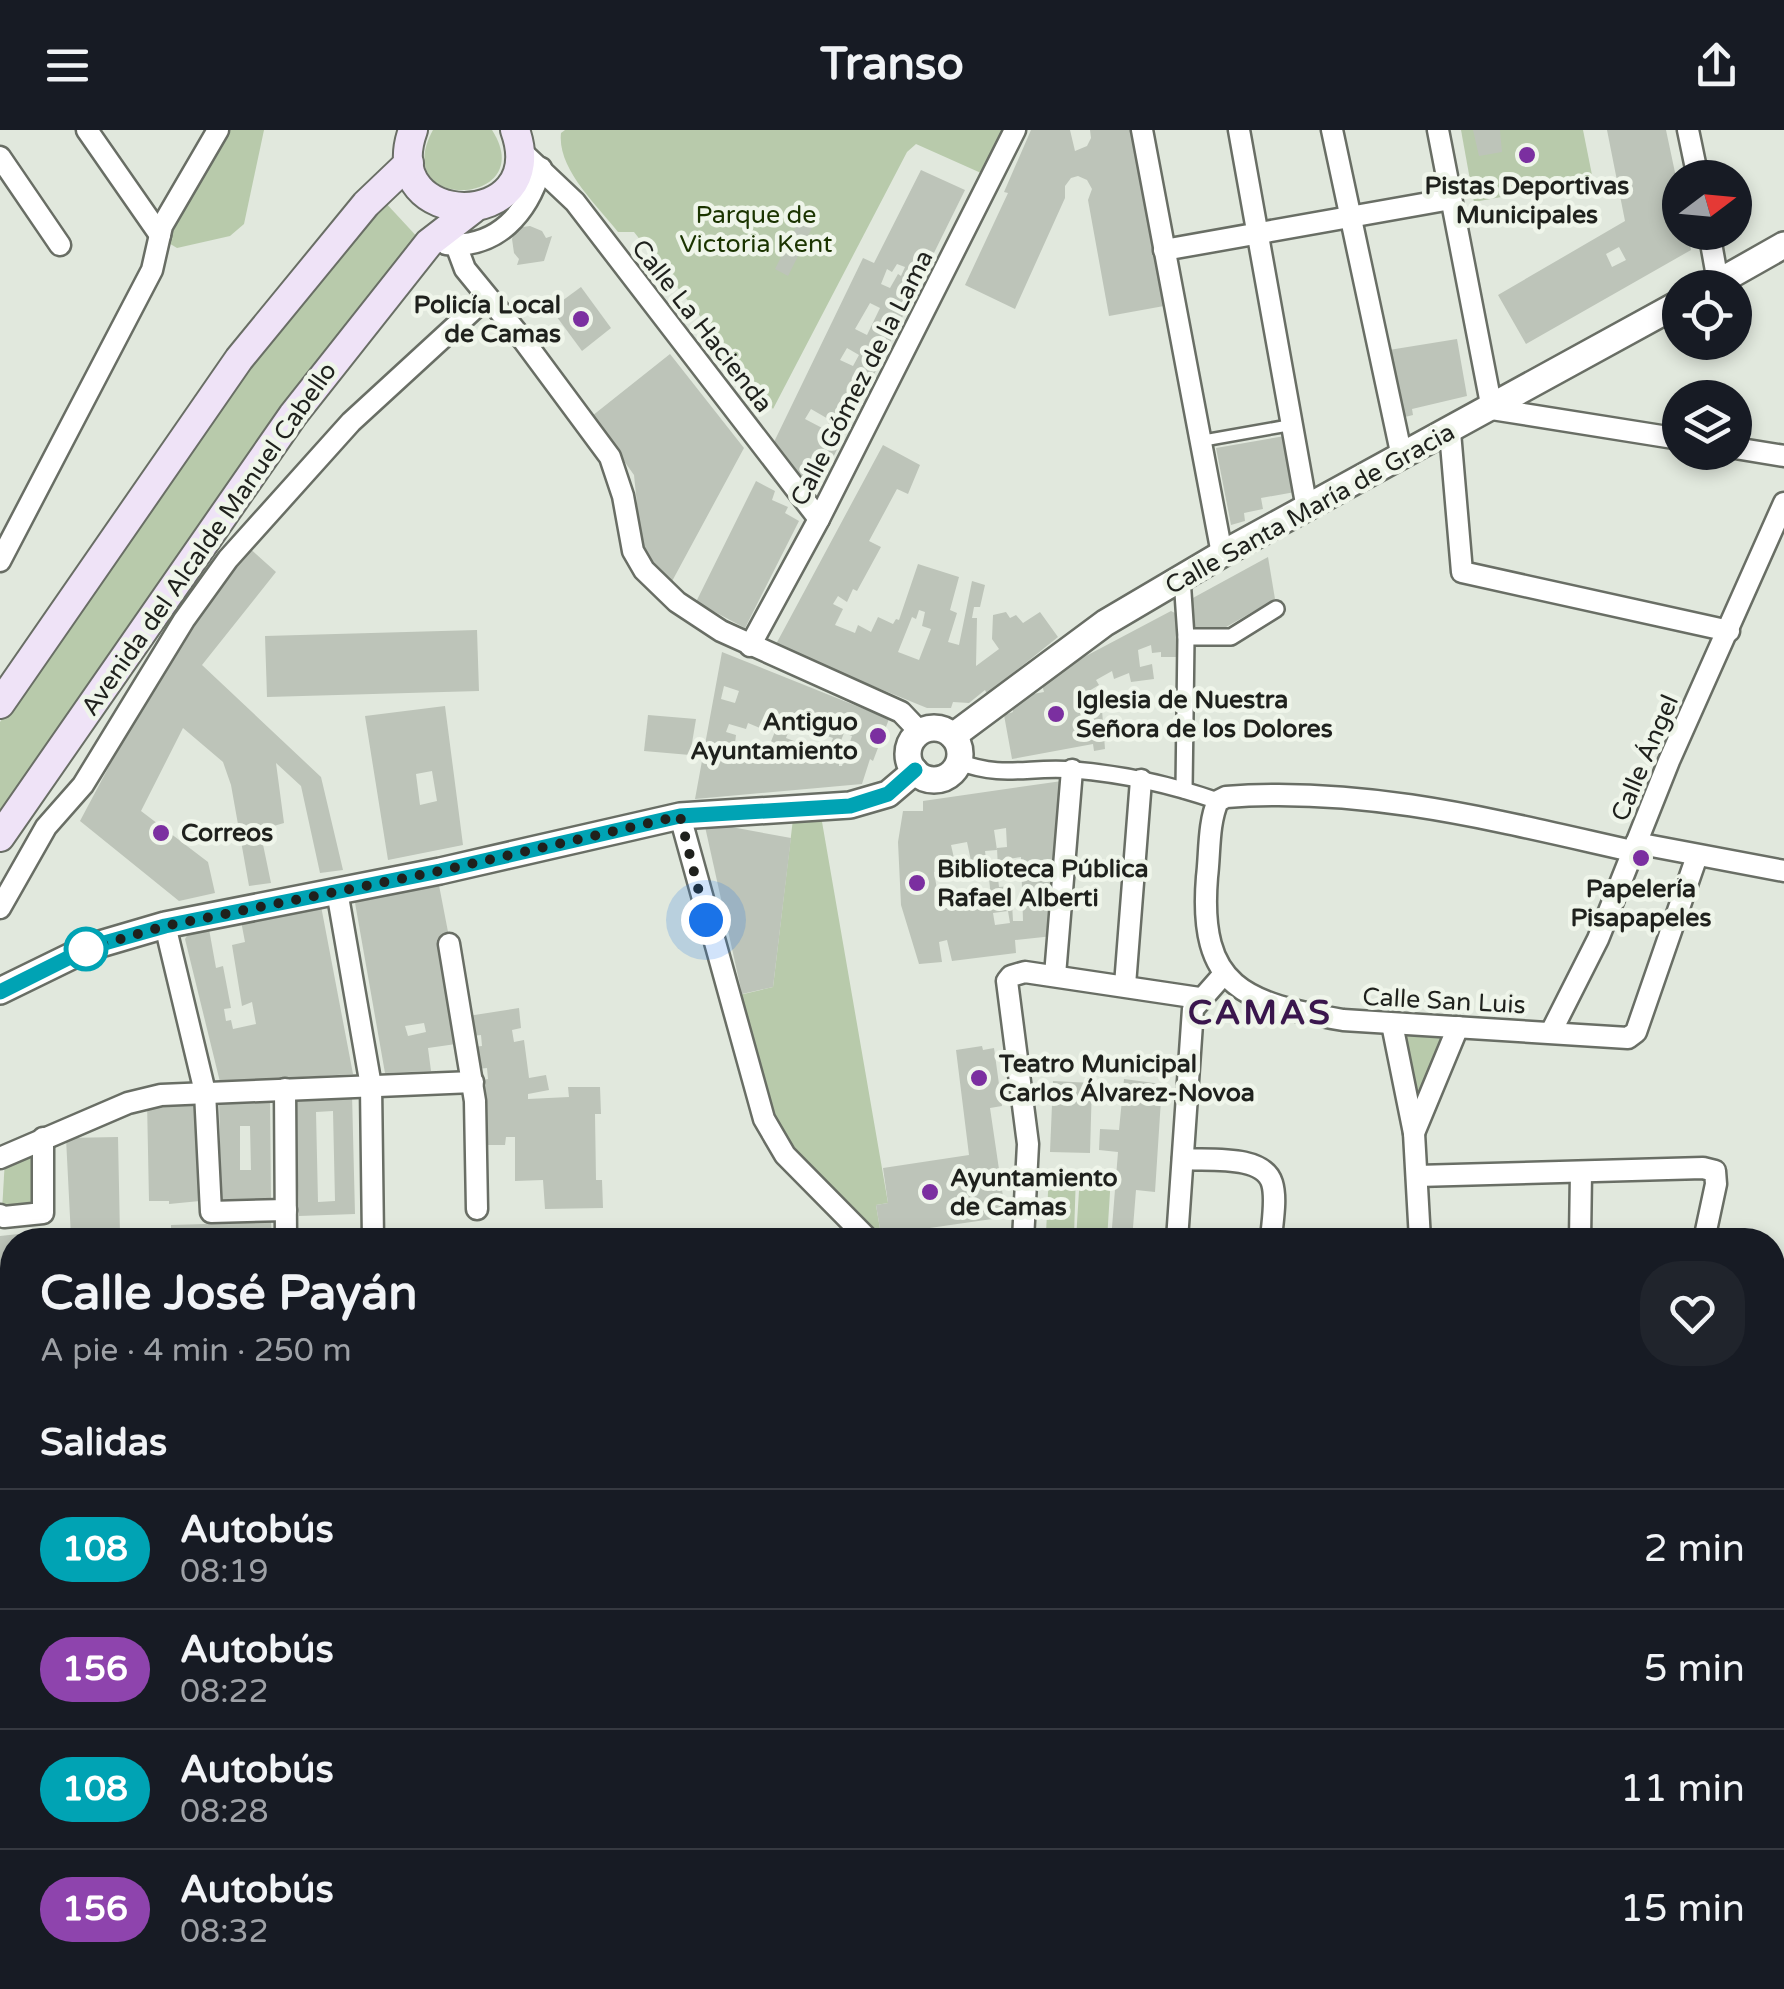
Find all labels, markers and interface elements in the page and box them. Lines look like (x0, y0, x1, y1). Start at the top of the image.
icon: menu (40, 38, 95, 93)
text: Transo (820, 38, 964, 92)
icon: share (1689, 38, 1744, 93)
marker: Pistas Deportivas Municipales (1516, 144, 1538, 166)
north arrow (1662, 160, 1752, 250)
map controls (1662, 160, 1752, 470)
place label: Pistas Deportivas Municipales (1425, 171, 1629, 230)
park label: Parque de Victoria Kent (680, 200, 833, 259)
street label: Calle La Hacienda (625, 234, 779, 418)
street label: Calle Gómez de la Lama (784, 245, 940, 511)
button: locate (1662, 270, 1752, 360)
place label: Policía Local de Camas (414, 290, 561, 349)
marker: Policía Local de Camas (570, 308, 592, 330)
street label: Avenida del Alcalde Manuel Cabello (75, 356, 343, 722)
button: layers (1662, 380, 1752, 470)
street label: Calle Santa María de Gracia (1160, 417, 1460, 601)
place label: Iglesia de Nuestra Señora de los Dolores (1076, 685, 1333, 744)
street label: Calle Ángel (1605, 690, 1685, 826)
marker: Iglesia de Nuestra Señora de los Dolores (1045, 703, 1067, 725)
place label: Antiguo Ayuntamiento (690, 707, 858, 766)
marker: Antiguo Ayuntamiento (867, 725, 889, 747)
place label: Correos (181, 818, 273, 848)
marker: Correos (150, 822, 172, 844)
marker: Papelería Pisapapeles (1630, 847, 1652, 869)
place label: Biblioteca Pública Rafael Alberti (937, 854, 1149, 913)
marker: Biblioteca Pública Rafael Alberti (906, 872, 928, 894)
place label: Papelería Pisapapeles (1570, 874, 1712, 933)
your location (681, 895, 731, 945)
unlabelled marker (65, 928, 107, 970)
street label: Calle San Luis (1362, 982, 1526, 1020)
district label: CAMAS (1188, 992, 1332, 1034)
place label: Teatro Municipal Carlos Álvarez-Novoa (998, 1049, 1255, 1108)
marker: Teatro Municipal Carlos Álvarez-Novoa (968, 1067, 990, 1089)
place label: Ayuntamiento de Camas (950, 1163, 1118, 1222)
marker: Ayuntamiento de Camas (919, 1181, 941, 1203)
button: heart (1640, 1261, 1745, 1366)
text: Calle José Payán (40, 1265, 417, 1323)
text: A pie · 4 min · 250 m (40, 1332, 352, 1370)
text: Salidas (40, 1420, 167, 1466)
text: Autobús (180, 1507, 334, 1553)
text: 2 min (1644, 1526, 1745, 1572)
text: 108 (62, 1528, 128, 1570)
text: 08:19 (180, 1553, 269, 1591)
text: Autobús (180, 1627, 334, 1673)
text: 5 min (1644, 1646, 1745, 1692)
text: 156 (62, 1648, 128, 1690)
text: 08:22 (180, 1673, 269, 1711)
text: Autobús (180, 1747, 334, 1793)
text: 11 min (1620, 1766, 1745, 1812)
text: 108 (62, 1768, 128, 1810)
text: 08:28 (180, 1793, 269, 1831)
text: Autobús (180, 1867, 334, 1913)
text: 15 min (1620, 1886, 1745, 1932)
text: 156 (62, 1888, 128, 1930)
text: 08:32 (180, 1913, 269, 1951)

